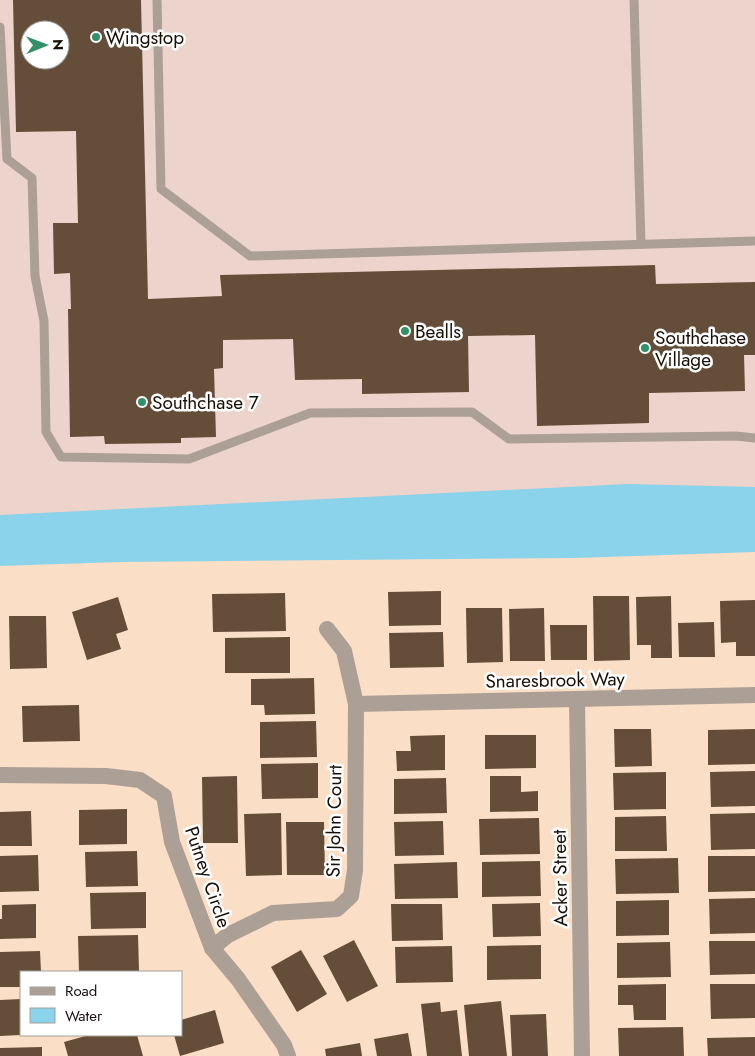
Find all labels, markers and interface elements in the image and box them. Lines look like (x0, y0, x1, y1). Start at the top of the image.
north arrow (20, 20, 70, 70)
place label: Wingstop (106, 24, 184, 51)
marker: Wingstop (90, 31, 102, 43)
text: N (48, 39, 68, 51)
place label: Bealls (415, 318, 461, 345)
place label: Southchase Village (655, 324, 746, 373)
marker: Bealls (399, 325, 411, 337)
marker: Southchase Village (639, 342, 651, 354)
place label: Southchase 7 (152, 389, 259, 416)
marker: Southchase 7 (136, 396, 148, 408)
street label: Snaresbrook Way (485, 665, 626, 695)
street label: Sir John Court (320, 764, 348, 878)
street label: Putney Circle (178, 823, 238, 931)
street label: Acker Street (546, 829, 574, 927)
legend (20, 971, 182, 1036)
text: Road (65, 980, 97, 1002)
text: Water (65, 1005, 103, 1027)

